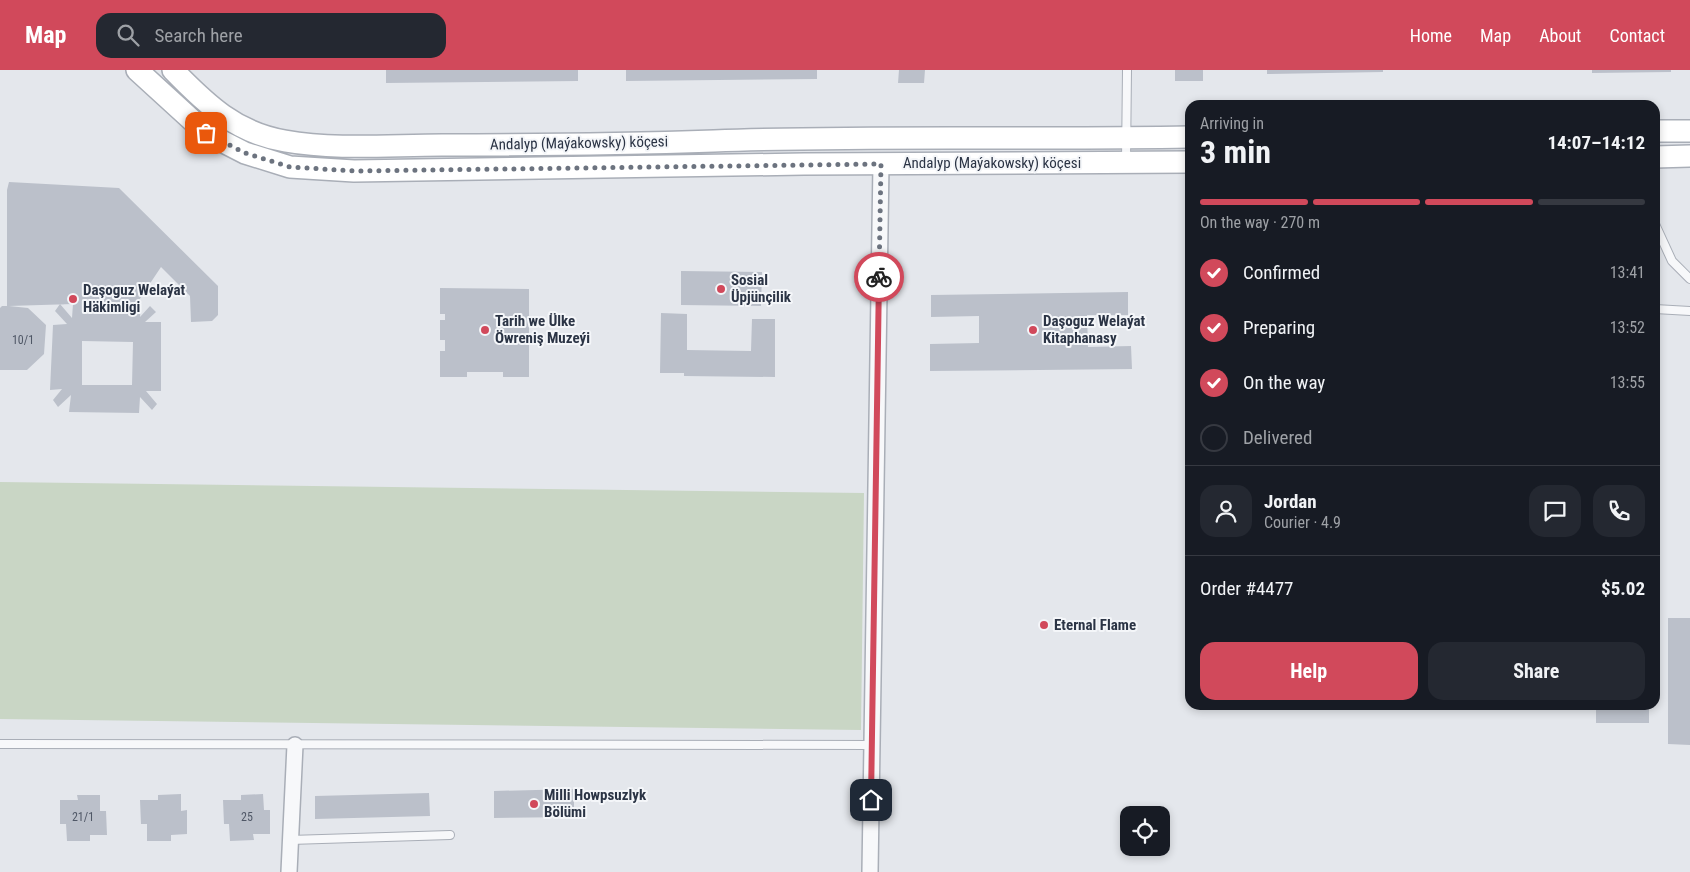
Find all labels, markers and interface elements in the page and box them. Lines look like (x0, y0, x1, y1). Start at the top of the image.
search box (96, 13, 446, 58)
text: Map (25, 21, 66, 49)
icon: search (114, 21, 142, 49)
text: Search here (154, 24, 243, 47)
text: Home (1410, 25, 1452, 46)
text: Map (1480, 25, 1511, 46)
text: About (1539, 25, 1581, 46)
text: Contact (1609, 25, 1665, 46)
pin (185, 112, 227, 154)
text: Arriving in (1200, 114, 1264, 133)
icon: bag (192, 119, 220, 147)
text: 14:07–14:12 (1547, 131, 1645, 154)
street label: Andalyp (Maýakowsky) köçesi (490, 132, 668, 154)
text: 3 min (1200, 133, 1271, 171)
street label: Andalyp (Maýakowsky) köçesi (903, 154, 1081, 172)
text: On the way · 270 m (1200, 213, 1320, 232)
courier (854, 252, 904, 302)
icon: check (1200, 259, 1228, 287)
text: Confirmed (1243, 261, 1320, 284)
icon: bike (865, 263, 893, 291)
text: 13:41 (1610, 263, 1645, 282)
place label: Sosial Üpjünçilik (731, 271, 792, 306)
place label: Daşoguz Welaýat Häkimligi (83, 281, 186, 316)
marker: Sosial Üpjünçilik (715, 283, 727, 295)
marker: Daşoguz Welaýat Häkimligi (67, 293, 79, 305)
place label: Tarih we Ülke Öwreniş Muzeýi (495, 312, 590, 347)
place label: Daşoguz Welaýat Kitaphanasy (1043, 312, 1146, 347)
icon: check (1200, 314, 1228, 342)
text: Preparing (1243, 316, 1315, 339)
text: 13:52 (1610, 318, 1645, 337)
marker: Tarih we Ülke Öwreniş Muzeýi (479, 324, 491, 336)
marker: Daşoguz Welaýat Kitaphanasy (1027, 324, 1039, 336)
house number: 10/1 (12, 333, 34, 347)
icon: check (1200, 369, 1228, 397)
text: On the way (1243, 371, 1325, 394)
text: 13:55 (1610, 373, 1645, 392)
text: Delivered (1243, 426, 1312, 449)
button: person (1200, 485, 1252, 537)
button: chat (1529, 485, 1581, 537)
button: phone (1593, 485, 1645, 537)
text: Jordan (1264, 490, 1317, 513)
text: Courier · 4.9 (1264, 513, 1341, 532)
text: Order #4477 (1200, 577, 1293, 600)
text: $5.02 (1601, 577, 1645, 600)
place label: Eternal Flame (1054, 616, 1136, 634)
marker: Eternal Flame (1038, 619, 1050, 631)
button: Help (1200, 642, 1418, 700)
button: Share (1428, 642, 1645, 700)
pin (850, 779, 892, 821)
place label: Milli Howpsuzlyk Bölümi (544, 786, 647, 821)
icon: home (857, 786, 885, 814)
marker: Milli Howpsuzlyk Bölümi (528, 798, 540, 810)
map controls (1120, 806, 1170, 856)
button: locate (1120, 806, 1170, 856)
house number: 21/1 (72, 810, 94, 824)
house number: 25 (241, 810, 253, 824)

